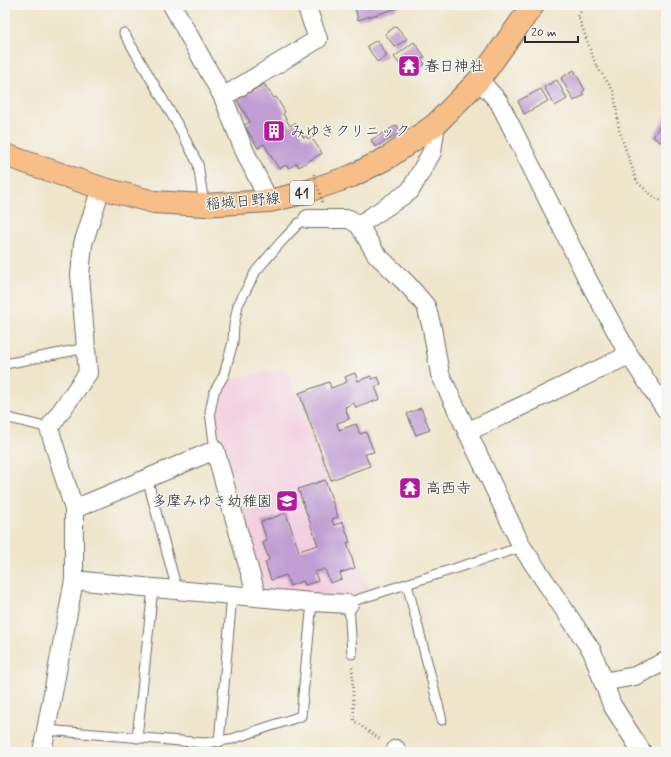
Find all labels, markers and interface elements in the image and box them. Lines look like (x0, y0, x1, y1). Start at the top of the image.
scale bar (525, 18, 578, 44)
text: 20 m (531, 25, 557, 41)
temple icon: 春日神社 (396, 53, 422, 79)
place label: 春日神社 (424, 57, 484, 77)
building icon: みゆきクリニック (261, 118, 287, 144)
place label: みゆきクリニック (290, 122, 410, 142)
road number: 41 (290, 181, 314, 205)
street label: 稲城日野線 (205, 189, 281, 215)
temple icon: 高西寺 (397, 475, 423, 501)
place label: 高西寺 (426, 479, 471, 499)
school or university icon: 多摩みゆき幼稚園 (274, 488, 300, 514)
place label: 多摩みゆき幼稚園 (152, 492, 272, 512)

